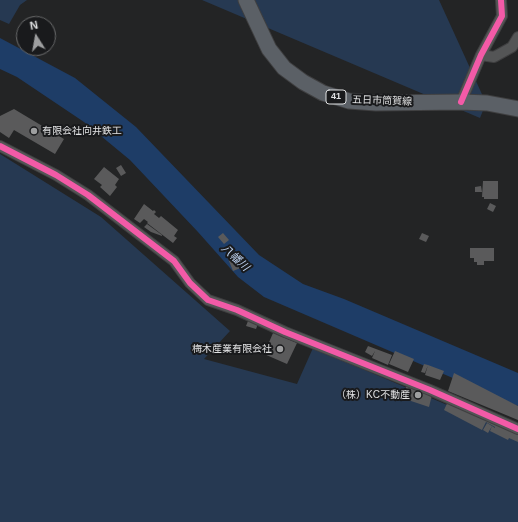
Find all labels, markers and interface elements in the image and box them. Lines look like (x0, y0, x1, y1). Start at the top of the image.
north arrow (16, 16, 56, 56)
text: N (29, 19, 39, 32)
road number: 41 (326, 90, 346, 104)
street label: 五日市筒賀線 (352, 94, 412, 108)
place label: 有限会社向井鉄工 (42, 125, 122, 137)
marker: 有限会社向井鉄工 (29, 126, 39, 136)
water label: 八幡川 (218, 242, 252, 274)
place label: 梅木産業有限会社 (192, 343, 272, 355)
marker: 梅木産業有限会社 (275, 344, 285, 354)
place label: （株）KC不動産 (336, 389, 410, 401)
marker: （株）KC不動産 (413, 390, 423, 400)

